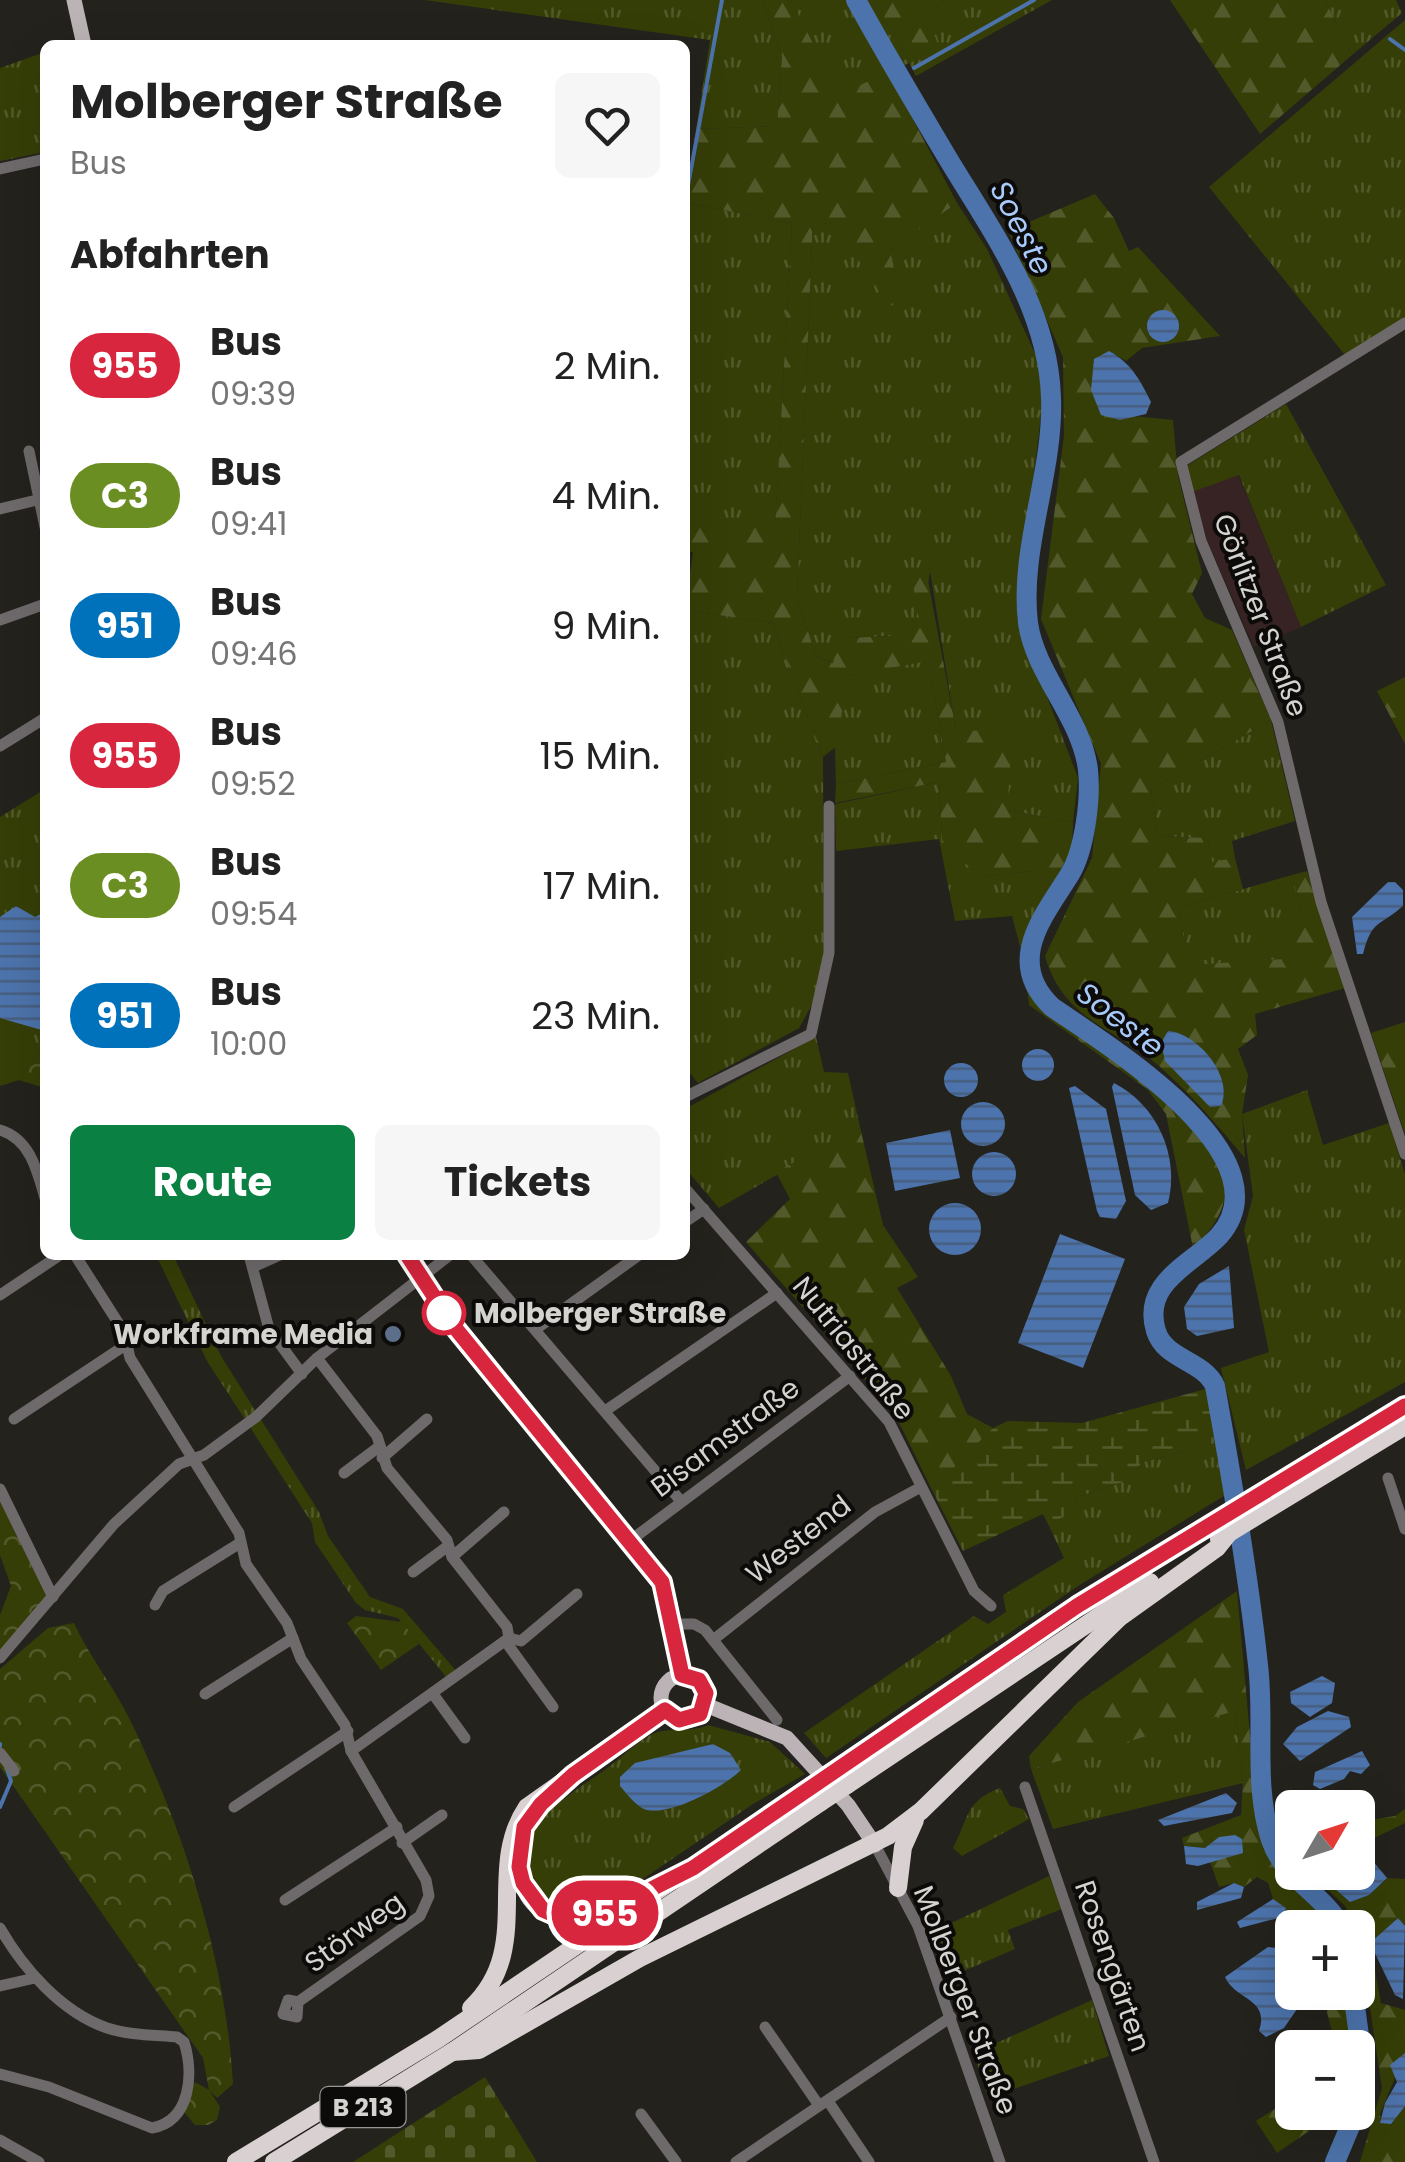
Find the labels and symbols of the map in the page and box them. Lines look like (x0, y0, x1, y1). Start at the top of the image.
water label: Soeste (979, 173, 1063, 282)
street label: Görlitzer Straße (1204, 508, 1317, 722)
water label: Soeste (1067, 972, 1173, 1067)
street label: Nutriastraße (783, 1268, 924, 1428)
marker: Molberger Straße (423, 1292, 465, 1334)
place label: Molberger Straße (474, 1294, 726, 1333)
place label: Workframe Media (113, 1315, 373, 1354)
marker: Workframe Media (382, 1323, 404, 1345)
street label: Bisamstraße (643, 1369, 808, 1506)
street label: Westend (738, 1486, 859, 1593)
north arrow (1275, 1790, 1375, 1890)
street label: Rosengärten (1065, 1875, 1160, 2057)
line badge: 955 (548, 1880, 662, 1946)
street label: Molberger Straße (904, 1880, 1027, 2120)
street label: Störweg (297, 1883, 412, 1982)
road number: B 213 (320, 2087, 406, 2127)

